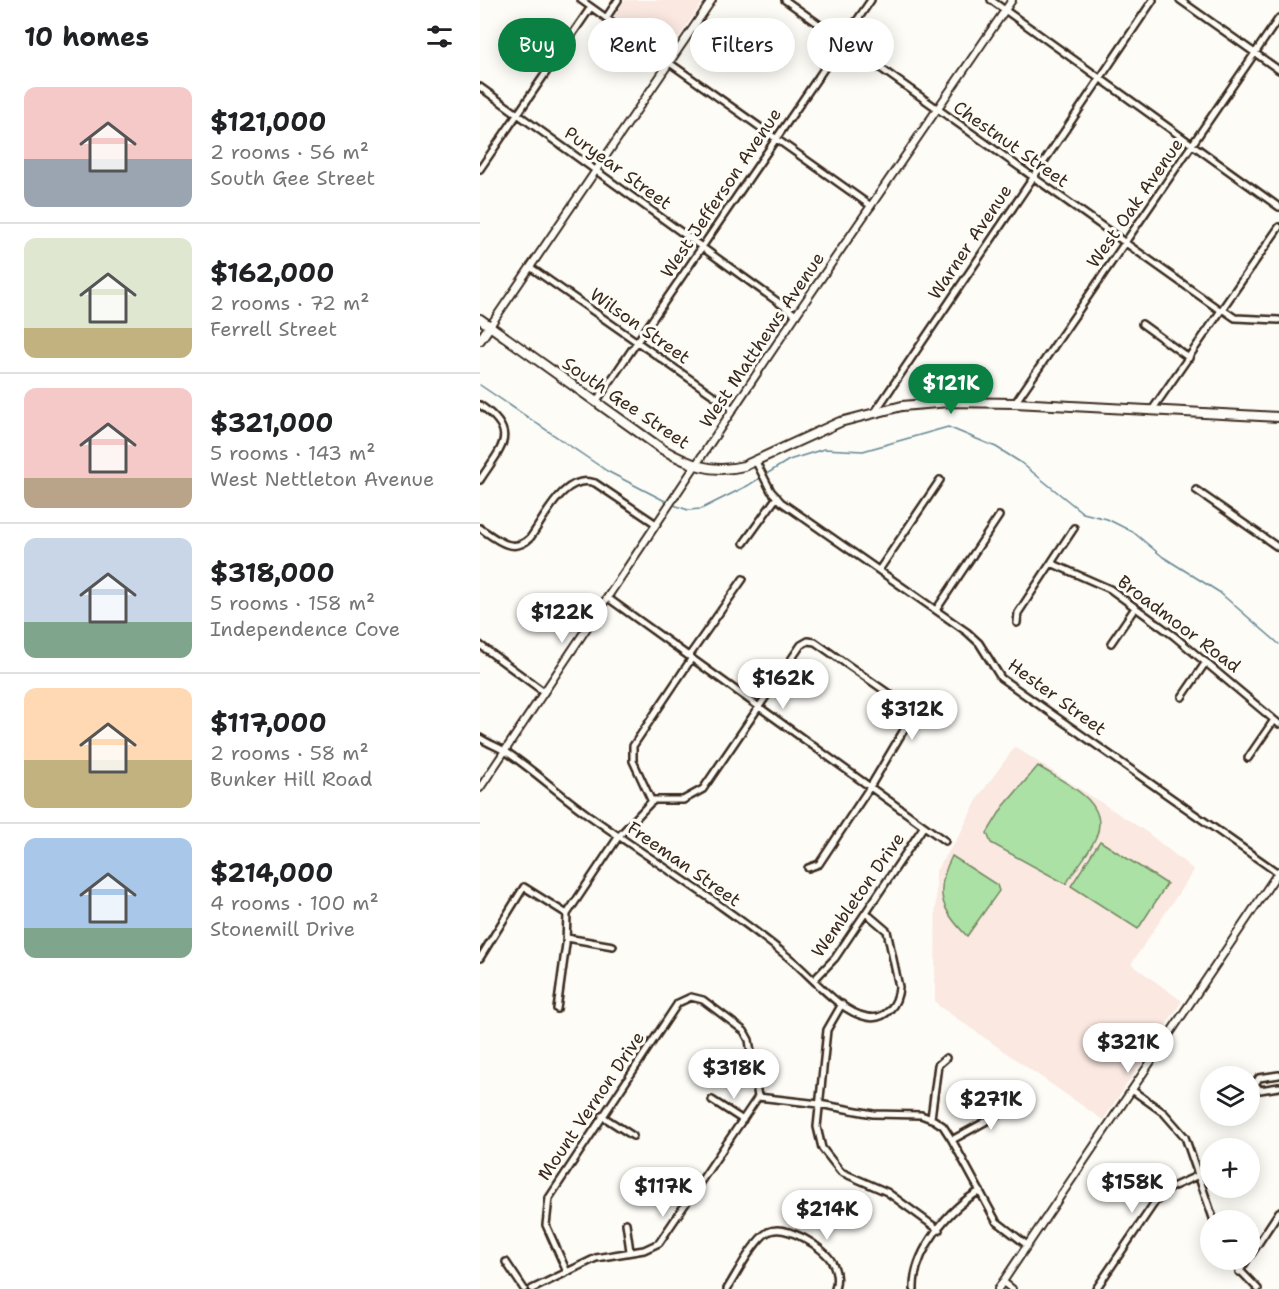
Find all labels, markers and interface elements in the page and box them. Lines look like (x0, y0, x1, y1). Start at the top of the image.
chip: Buy (498, 18, 576, 72)
chip: Rent (588, 18, 678, 72)
chip: Filters (690, 18, 795, 72)
chip: New (807, 18, 894, 72)
text: 10 homes (24, 19, 149, 54)
icon: filters (423, 20, 456, 53)
street label: Chestnut Street (948, 95, 1074, 193)
street label: West Jefferson Avenue (655, 103, 787, 283)
text: $121,000 (210, 104, 327, 139)
icon: home (72, 111, 144, 183)
street label: Puryear Street (559, 121, 677, 215)
street label: West Oak Avenue (1081, 133, 1189, 273)
text: 2 rooms · 56 m² (210, 139, 369, 165)
text: South Gee Street (210, 165, 375, 191)
street label: Warner Avenue (923, 180, 1017, 304)
street label: West Matthews Avenue (694, 247, 830, 433)
text: $162,000 (210, 255, 334, 290)
icon: home (72, 262, 144, 334)
street label: Wilson Street (585, 283, 695, 370)
text: 2 rooms · 72 m² (210, 290, 369, 316)
text: Ferrell Street (210, 316, 337, 342)
street label: South Gee Street (558, 351, 695, 455)
pin: $121K (909, 364, 993, 415)
text: $121K (922, 370, 980, 396)
text: $321,000 (210, 405, 334, 440)
icon: home (72, 412, 144, 484)
text: 5 rooms · 143 m² (210, 440, 375, 466)
text: West Nettleton Avenue (210, 466, 434, 492)
text: $318,000 (210, 555, 335, 590)
icon: home (72, 562, 144, 634)
street label: Broadmoor Road (1113, 570, 1245, 678)
text: 5 rooms · 158 m² (210, 590, 375, 616)
pin: $122K (520, 593, 604, 644)
text: $122K (531, 599, 593, 625)
text: Independence Cove (210, 616, 400, 642)
street label: Hester Street (1003, 653, 1111, 741)
pin: $162K (741, 659, 825, 710)
text: $162K (752, 665, 814, 691)
pin: $312K (870, 690, 954, 741)
text: $312K (881, 696, 943, 722)
text: $117,000 (210, 705, 327, 740)
icon: home (72, 712, 144, 784)
text: 2 rooms · 58 m² (210, 740, 369, 766)
text: Bunker Hill Road (210, 766, 372, 792)
street label: Freeman Street (622, 816, 746, 912)
street label: Wembleton Drive (806, 828, 910, 962)
text: $214,000 (210, 855, 333, 890)
icon: home (72, 862, 144, 934)
text: 4 rooms · 100 m² (210, 890, 379, 916)
text: Stonemill Drive (210, 916, 355, 942)
pin: $321K (1086, 1023, 1170, 1074)
street label: Mount Vernon Drive (532, 1027, 650, 1185)
text: $321K (1097, 1029, 1159, 1055)
pin: $318K (692, 1049, 776, 1100)
text: $318K (702, 1055, 766, 1081)
map controls (1200, 1066, 1260, 1270)
button: layers (1200, 1066, 1260, 1126)
pin: $271K (949, 1080, 1033, 1131)
text: $271K (960, 1086, 1022, 1112)
button: + (1200, 1138, 1260, 1198)
pin: $158K (1090, 1163, 1174, 1214)
pin: $117K (621, 1167, 705, 1218)
text: $158K (1101, 1169, 1163, 1195)
text: $117K (634, 1173, 692, 1199)
pin: $214K (785, 1190, 869, 1241)
text: $214K (796, 1196, 858, 1222)
button: − (1200, 1210, 1260, 1270)

